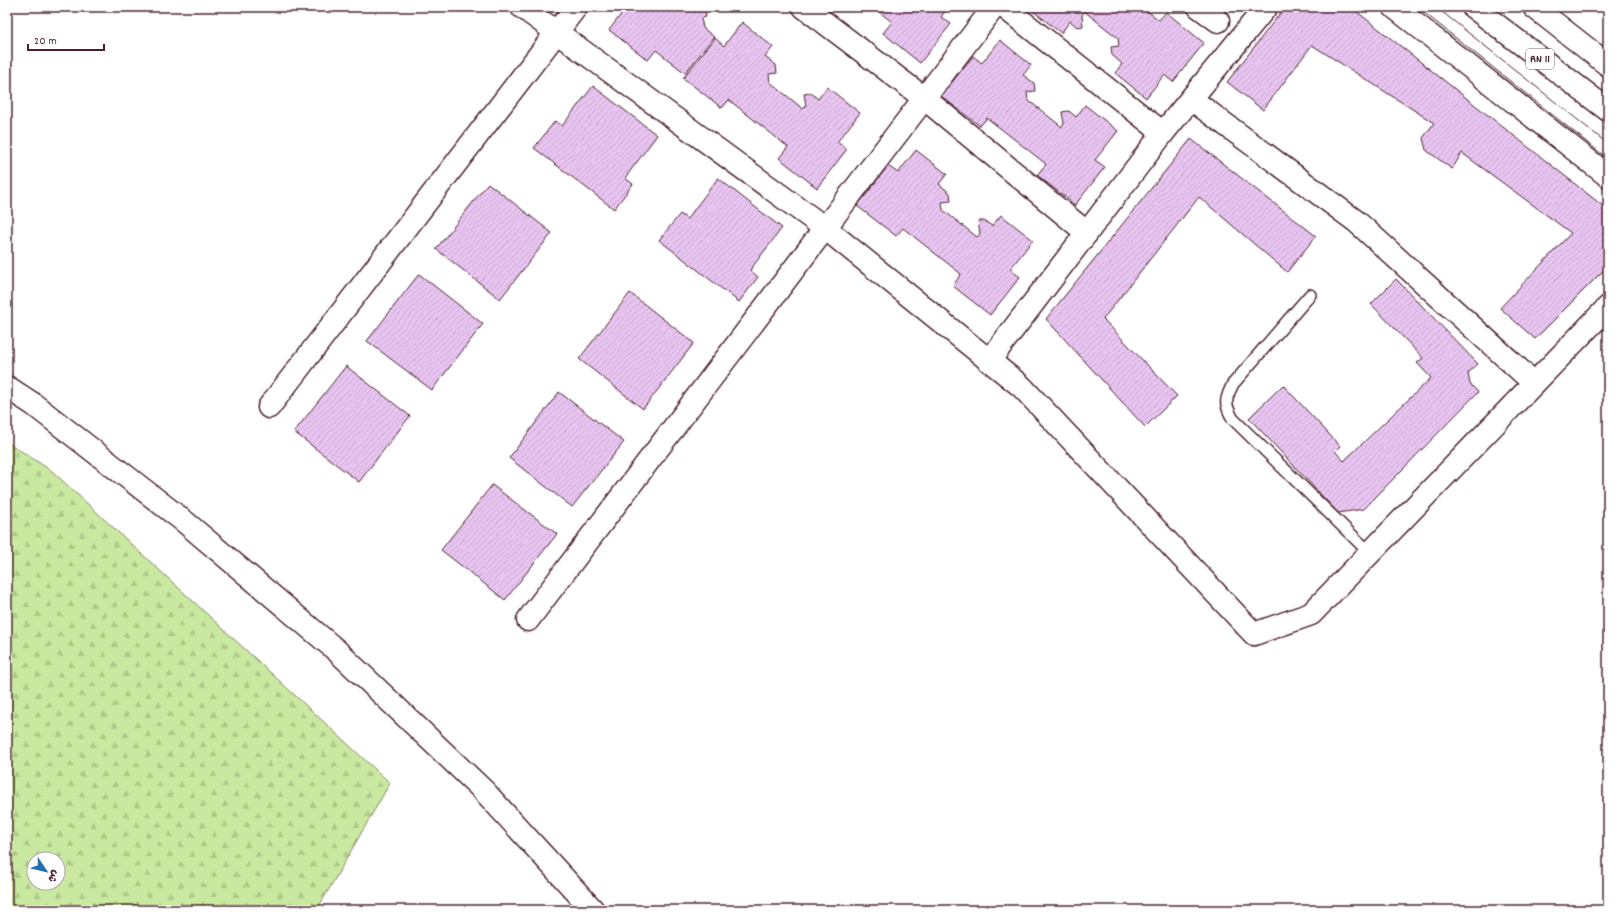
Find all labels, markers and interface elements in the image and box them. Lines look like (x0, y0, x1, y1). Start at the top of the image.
scale bar (28, 26, 104, 52)
text: 20 m (34, 33, 57, 50)
road number: RN 11 (1526, 49, 1554, 69)
north arrow (26, 851, 66, 891)
text: ش (43, 866, 63, 885)

